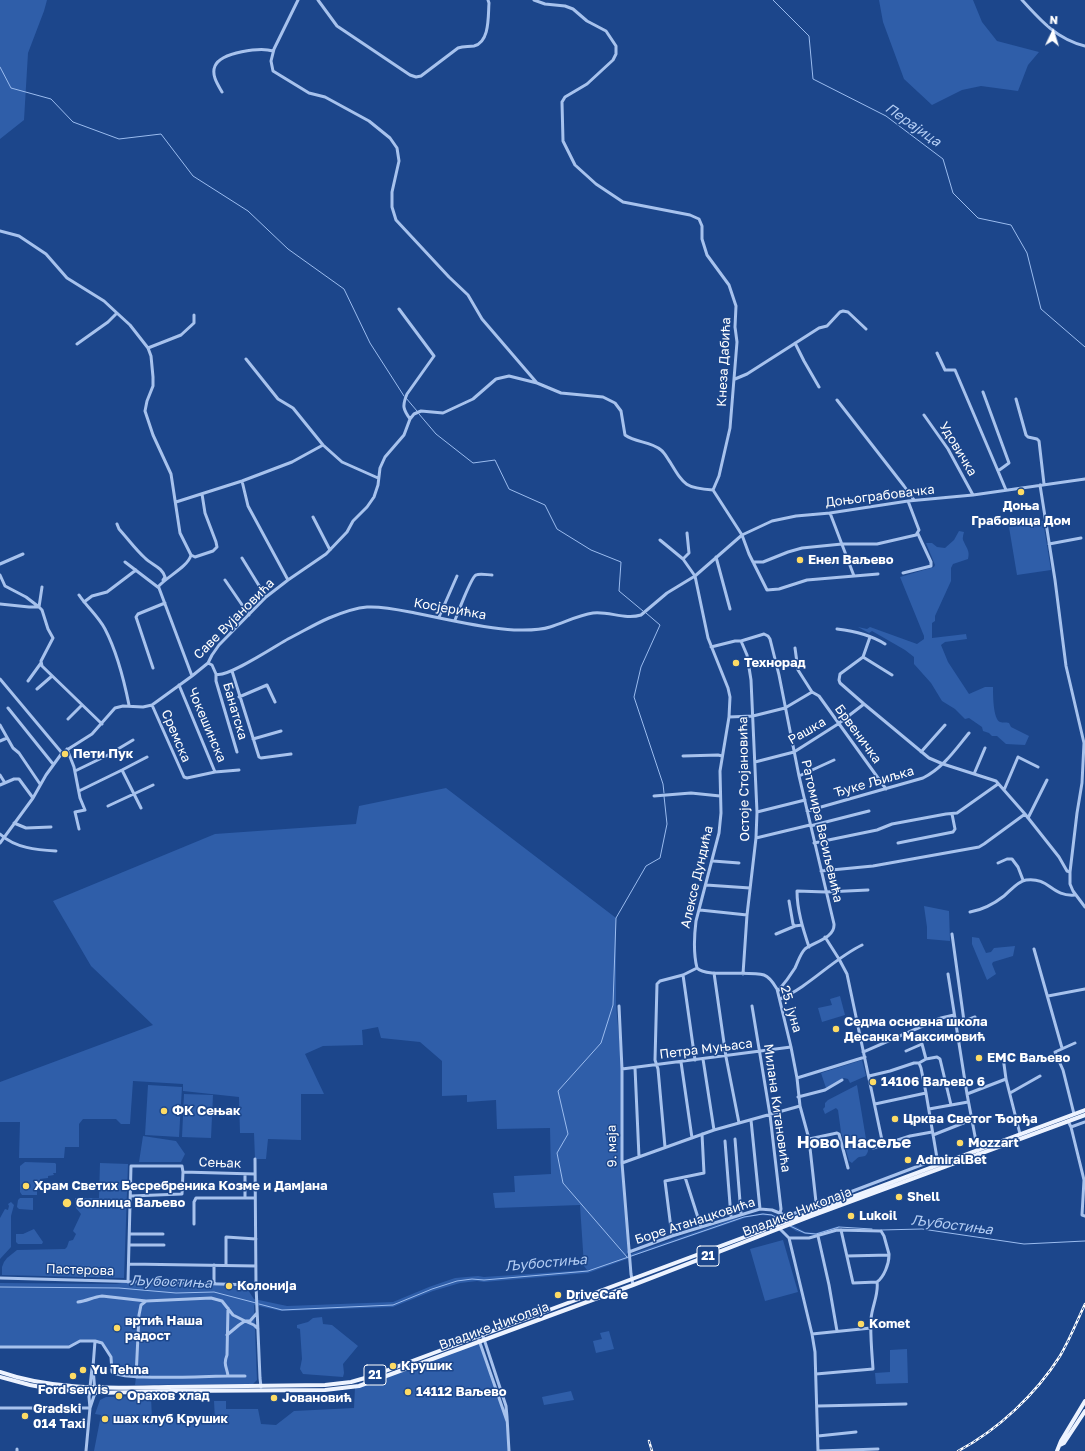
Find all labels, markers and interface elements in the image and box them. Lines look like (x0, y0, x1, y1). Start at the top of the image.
north arrow (1033, 12, 1073, 52)
text: N (1049, 13, 1059, 26)
water label: Перајица (882, 100, 944, 150)
street label: Кнеза Дабића (714, 317, 734, 407)
street label: Удовичка (936, 419, 980, 479)
street label: Доњограбовачка (825, 482, 935, 510)
marker: Доња Грабовица Дом (1016, 487, 1026, 497)
place label: Доња Грабовица Дом (971, 498, 1071, 529)
place label: Енел Ваљево (808, 552, 894, 568)
marker: Енел Ваљево (795, 555, 805, 565)
street label: Саве Вујановића (191, 576, 277, 662)
street label: Косјерићка (412, 595, 488, 623)
place label: Технорад (744, 655, 806, 671)
marker: Технорад (731, 658, 741, 668)
street label: Банатска (219, 680, 251, 742)
street label: Чокешинска (184, 685, 230, 765)
street label: Брвеничка (831, 701, 885, 767)
street label: Сремска (158, 707, 194, 765)
street label: Рашка (785, 714, 829, 748)
street label: Остоје Стојановића (735, 716, 753, 842)
place label: Пети Пук (73, 746, 133, 762)
marker: Пети Пук (60, 749, 70, 759)
street label: Ратомира Васиљевића (798, 758, 846, 904)
street label: Ђуке Љиљка (832, 763, 916, 801)
street label: Алексе Дундића (678, 824, 716, 930)
street label: 25. јуна (777, 984, 805, 1034)
place label: Седма основна школа Десанка Максимовић (844, 1014, 988, 1045)
marker: Седма основна школа Десанка Максимовић (831, 1024, 841, 1034)
street label: Петра Муњаса (659, 1036, 753, 1062)
street label: Милана Китановића (760, 1043, 794, 1173)
place label: ЕМС Ваљево (987, 1050, 1070, 1066)
marker: ЕМС Ваљево (974, 1053, 984, 1063)
place label: 14106 Ваљево 6 (881, 1074, 985, 1090)
marker: 14106 Ваљево 6 (868, 1077, 878, 1087)
place label: ФК Сењак (172, 1103, 240, 1119)
marker: ФК Сењак (159, 1106, 169, 1116)
place label: Црква Светог Ђорђа (903, 1111, 1037, 1127)
marker: Црква Светог Ђорђа (890, 1114, 900, 1124)
street label: 9. маја (604, 1125, 620, 1167)
district label: Ново Насеље (797, 1133, 911, 1153)
place label: Mozzart (968, 1135, 1019, 1151)
marker: Mozzart (955, 1138, 965, 1148)
place label: AdmiralBet (916, 1152, 987, 1168)
street label: Сењак (198, 1154, 242, 1172)
marker: AdmiralBet (903, 1155, 913, 1165)
place label: Храм Светих Бесребреника Козме и Дамјана (34, 1178, 328, 1194)
marker: Храм Светих Бесребреника Козме и Дамјана (21, 1181, 31, 1191)
street label: Владике Николаја (740, 1184, 854, 1240)
place label: Shell (907, 1189, 940, 1205)
marker: Shell (894, 1192, 904, 1202)
street label: Боре Атанацковића (633, 1194, 757, 1248)
place label: болница Ваљево (76, 1195, 185, 1211)
marker: болница Ваљево (61, 1197, 73, 1209)
place label: Lukoil (859, 1208, 897, 1224)
marker: Lukoil (846, 1211, 856, 1221)
water label: Љубостиња (910, 1212, 994, 1238)
road number: 21 (697, 1246, 719, 1266)
water label: Љубостиња (504, 1251, 588, 1275)
street label: Пастерова (46, 1261, 114, 1279)
water label: Љубостиња (130, 1272, 212, 1292)
place label: Колонија (237, 1278, 296, 1294)
marker: Колонија (224, 1281, 234, 1291)
place label: DriveCafe (566, 1287, 628, 1303)
marker: DriveCafe (553, 1290, 563, 1300)
street label: Владике Николаја (437, 1299, 551, 1353)
place label: вртић Наша радост (125, 1313, 202, 1344)
place label: Komet (869, 1316, 910, 1332)
marker: Komet (856, 1319, 866, 1329)
marker: вртић Наша радост (112, 1323, 122, 1333)
place label: Крушик (401, 1358, 452, 1374)
marker: Крушик (388, 1361, 398, 1371)
place label: Yu Tehna (91, 1362, 149, 1378)
marker: Yu Tehna (78, 1365, 88, 1375)
road number: 21 (364, 1365, 386, 1385)
marker: Ford servis (68, 1371, 78, 1381)
place label: Ford servis (38, 1382, 108, 1398)
place label: 14112 Ваљево (416, 1384, 506, 1400)
marker: 14112 Ваљево (403, 1387, 413, 1397)
place label: Орахов хлад (127, 1388, 210, 1404)
place label: Јовановић (282, 1390, 352, 1406)
marker: Орахов хлад (114, 1391, 124, 1401)
marker: Јовановић (269, 1393, 279, 1403)
place label: Gradski 014 Taxi (33, 1401, 86, 1432)
marker: Gradski 014 Taxi (20, 1411, 30, 1421)
place label: шах клуб Крушик (113, 1411, 228, 1427)
marker: шах клуб Крушик (100, 1414, 110, 1424)

